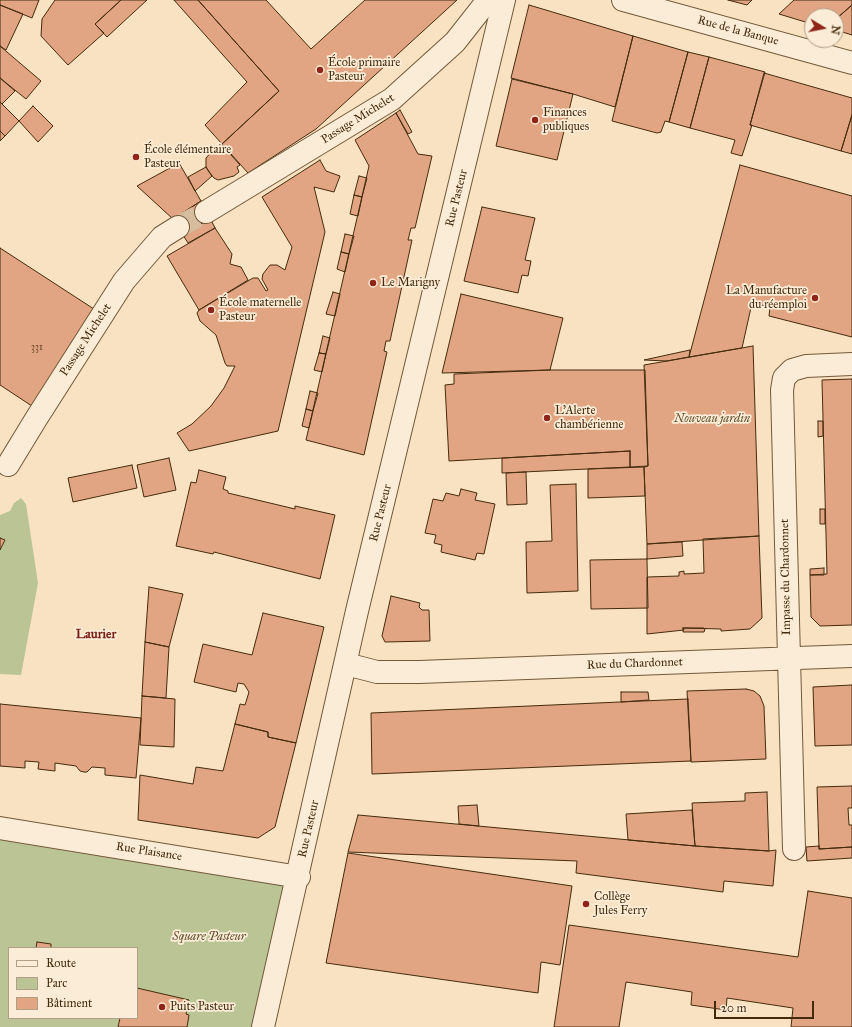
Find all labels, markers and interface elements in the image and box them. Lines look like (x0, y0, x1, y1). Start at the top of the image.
north arrow (804, 8, 844, 48)
street label: Rue de la Banque (696, 13, 780, 49)
text: N (828, 24, 843, 36)
place label: École primaire Pasteur (328, 56, 400, 84)
marker: École primaire Pasteur (315, 65, 325, 75)
street label: Passage Michelet (319, 91, 397, 147)
place label: Finances publiques (543, 106, 589, 134)
marker: Finances publiques (530, 115, 540, 125)
place label: École élémentaire Pasteur (144, 143, 231, 171)
marker: École élémentaire Pasteur (131, 152, 141, 162)
street label: Rue Pasteur (443, 168, 471, 228)
place label: Le Marigny (381, 276, 440, 290)
marker: Le Marigny (368, 278, 378, 288)
place label: La Manufacture du réemploi (726, 284, 807, 312)
marker: La Manufacture du réemploi (810, 293, 820, 303)
place label: École maternelle Pasteur (219, 296, 301, 324)
street label: Passage Michelet (57, 301, 115, 379)
marker: École maternelle Pasteur (206, 305, 216, 315)
house number: 331 (31, 342, 43, 354)
place label: L'Alerte chambérienne (555, 404, 623, 432)
park label: Nouveau jardin (674, 412, 750, 426)
marker: L'Alerte chambérienne (542, 413, 552, 423)
street label: Rue Pasteur (367, 483, 395, 543)
street label: Impasse du Chardonnet (778, 519, 794, 635)
district label: Laurier (76, 627, 116, 643)
street label: Rue du Chardonnet (587, 655, 683, 673)
street label: Rue Pasteur (295, 799, 323, 859)
street label: Rue Plaisance (115, 840, 183, 864)
place label: Collège Jules Ferry (594, 890, 647, 918)
marker: Collège Jules Ferry (581, 899, 591, 909)
park label: Square Pasteur (172, 930, 246, 944)
legend (8, 947, 138, 1019)
text: Route (46, 956, 76, 970)
text: Parc (46, 976, 67, 990)
scale bar (716, 993, 816, 1019)
text: Bâtiment (46, 996, 92, 1010)
place label: Puits Pasteur (170, 1000, 234, 1014)
text: 20 m (721, 1001, 747, 1015)
marker: Puits Pasteur (157, 1002, 167, 1012)

